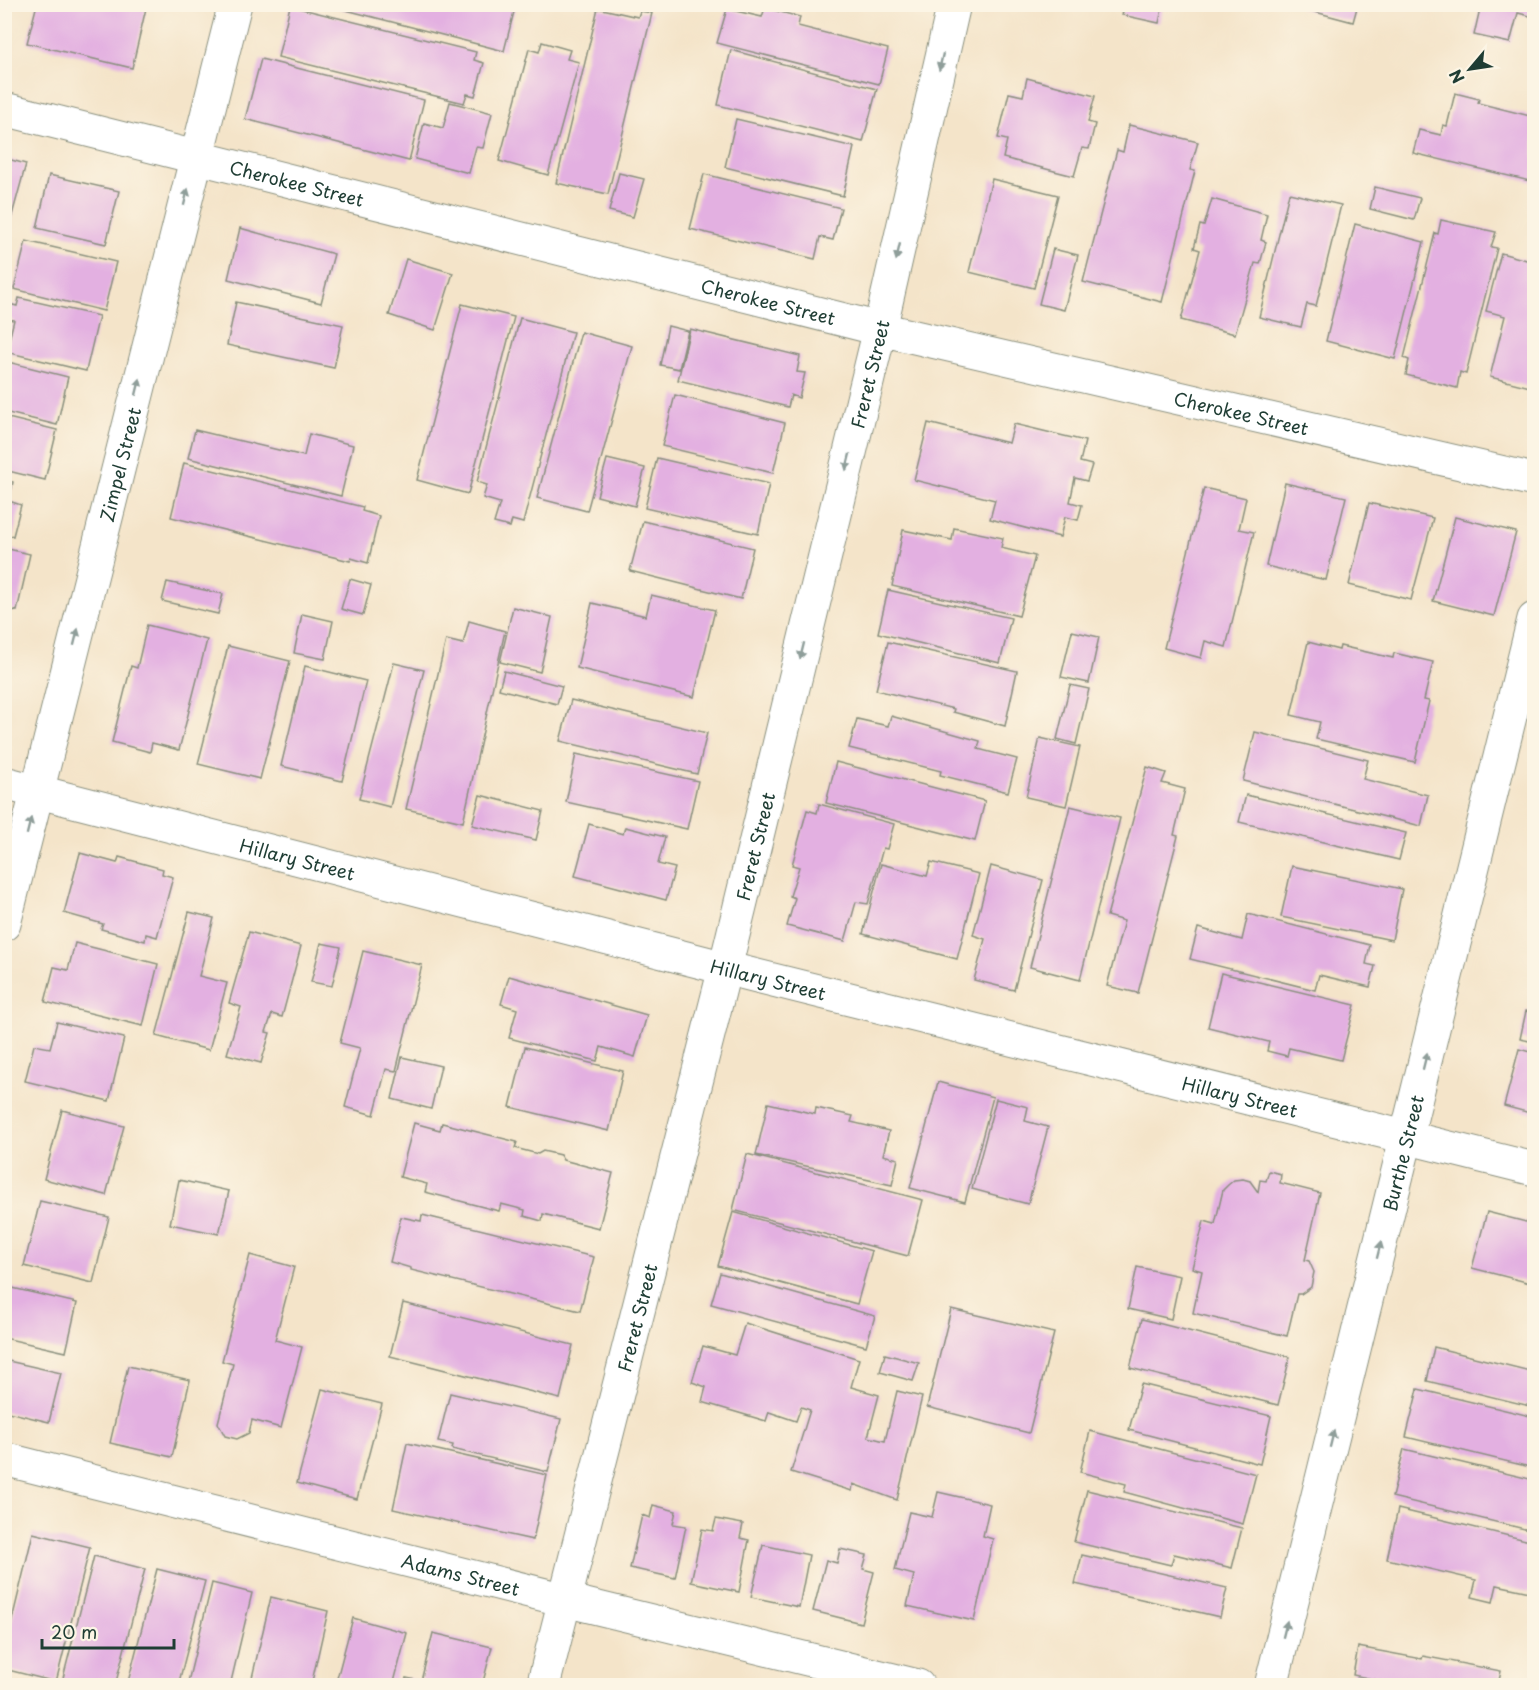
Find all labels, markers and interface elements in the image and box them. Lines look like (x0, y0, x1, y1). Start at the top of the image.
north arrow (1440, 39, 1500, 99)
one-way arrow (936, 52, 945, 71)
text: N (1442, 65, 1470, 88)
street label: Cherokee Street (227, 153, 367, 212)
one-way arrow (181, 188, 191, 207)
one-way arrow (892, 242, 902, 261)
street label: Cherokee Street (698, 271, 838, 331)
street label: Freret Street (843, 317, 895, 431)
one-way arrow (134, 377, 144, 396)
street label: Cherokee Street (1171, 384, 1311, 441)
street label: Zimpel Street (92, 404, 147, 524)
one-way arrow (842, 453, 852, 471)
one-way arrow (72, 628, 81, 646)
one-way arrow (796, 642, 806, 660)
street label: Freret Street (728, 789, 781, 903)
one-way arrow (24, 817, 34, 835)
street label: Hillary Street (237, 831, 358, 886)
street label: Hillary Street (708, 951, 829, 1006)
one-way arrow (1421, 1052, 1431, 1070)
street label: Hillary Street (1179, 1069, 1300, 1123)
street label: Burthe Street (1375, 1092, 1430, 1214)
one-way arrow (1374, 1241, 1384, 1259)
street label: Freret Street (610, 1261, 663, 1375)
one-way arrow (1328, 1430, 1338, 1449)
street label: Adams Street (399, 1546, 523, 1602)
scale bar (42, 1612, 174, 1650)
text: 20 m (51, 1618, 97, 1645)
one-way arrow (1281, 1620, 1291, 1638)

